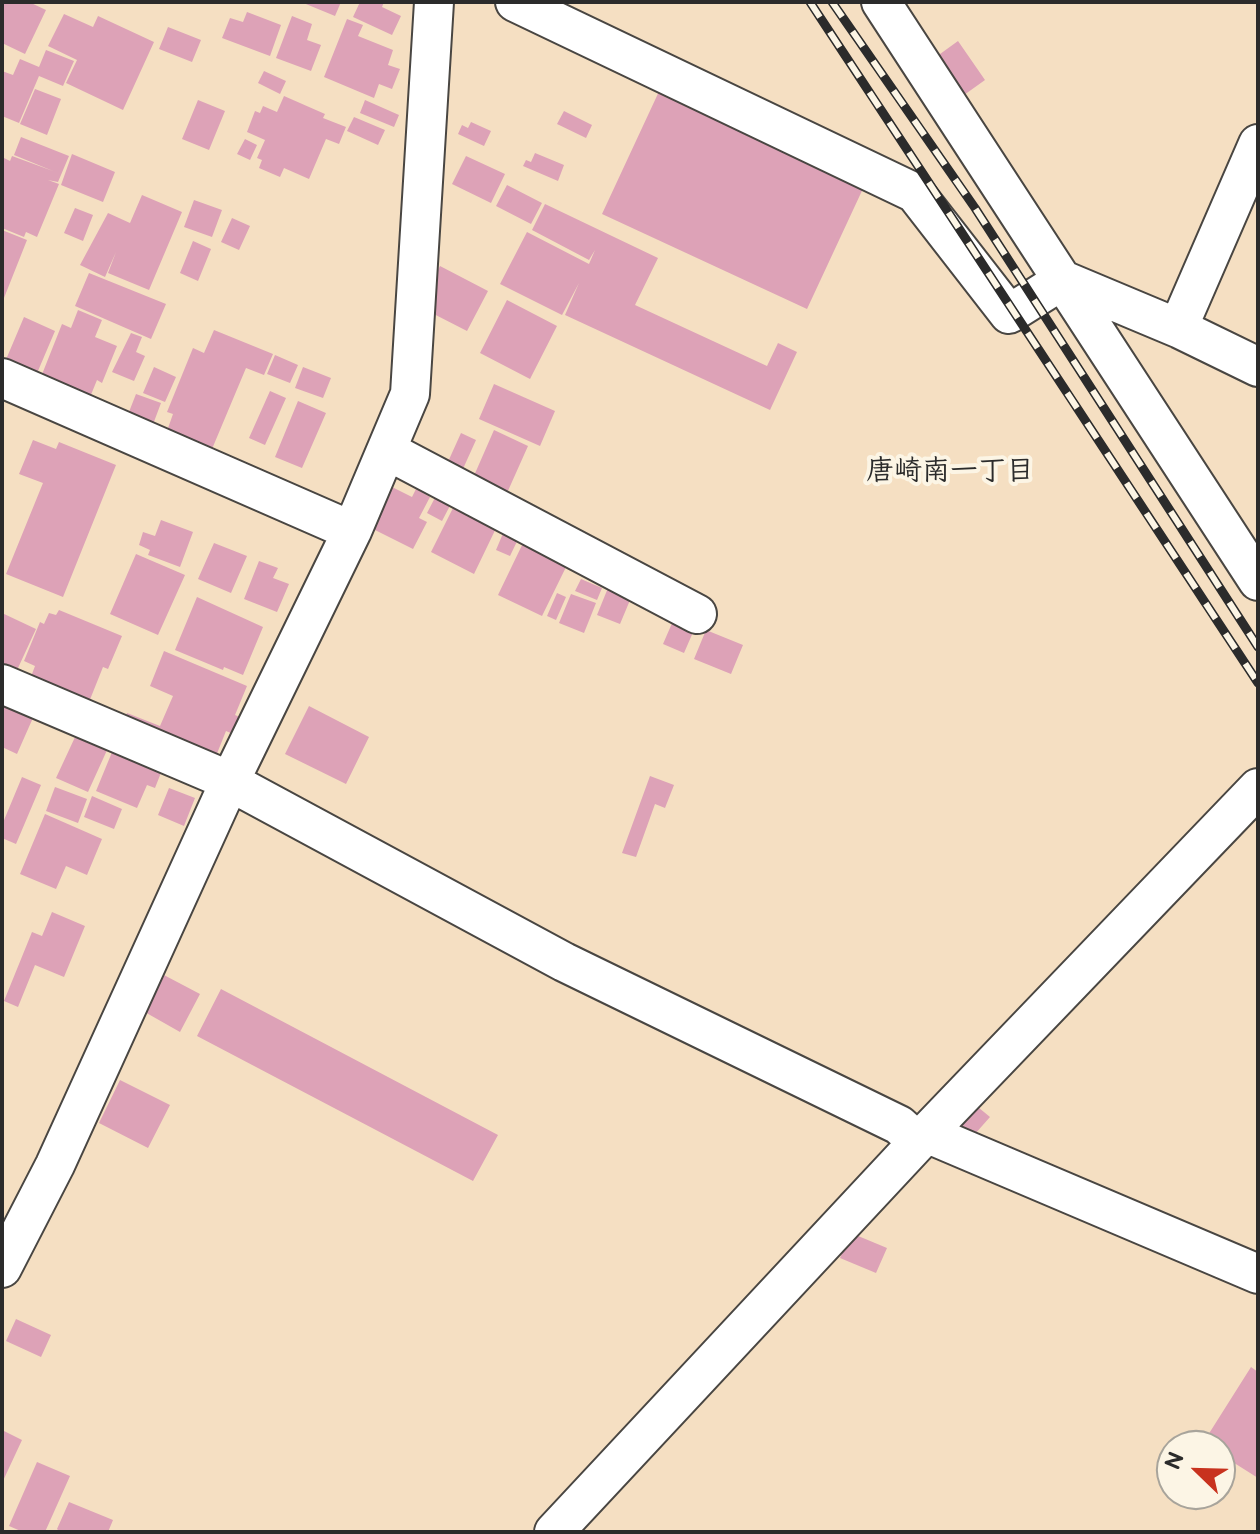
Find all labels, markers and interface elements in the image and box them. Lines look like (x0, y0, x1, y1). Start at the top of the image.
district label: 唐崎南一丁目 (866, 455, 1034, 489)
north arrow (1156, 1430, 1236, 1510)
text: N (1160, 1448, 1191, 1474)

